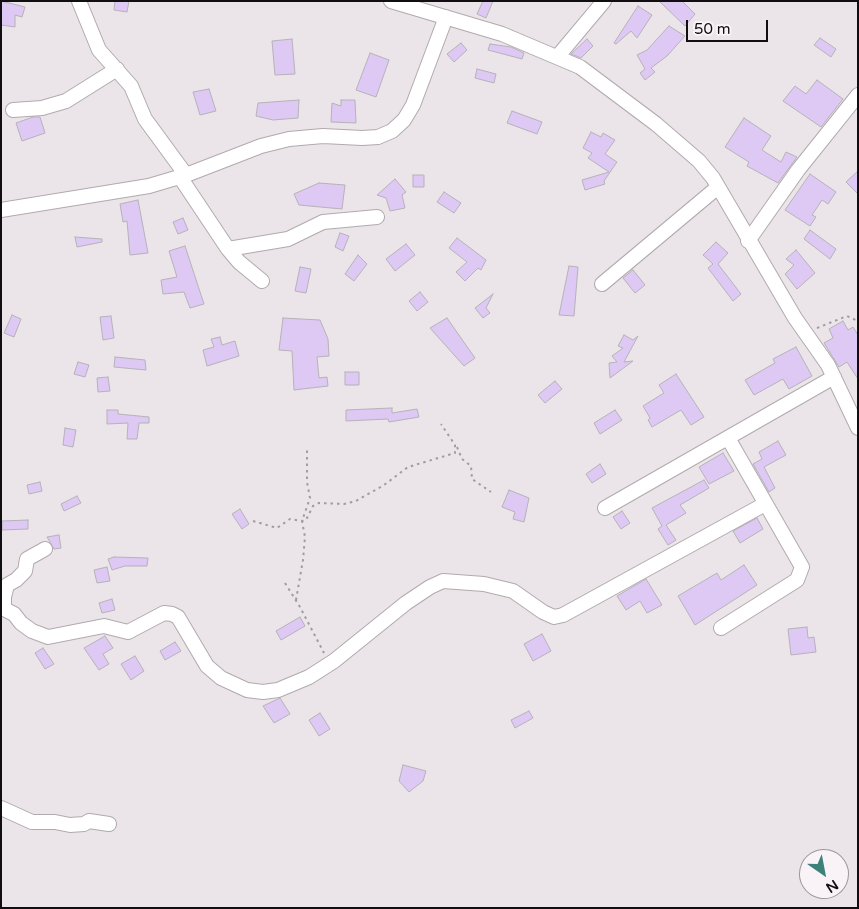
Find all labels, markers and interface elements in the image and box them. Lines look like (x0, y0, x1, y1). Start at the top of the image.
scale bar (689, 10, 772, 42)
text: 50 m (694, 20, 731, 38)
north arrow (799, 849, 849, 899)
text: N (823, 876, 841, 896)

